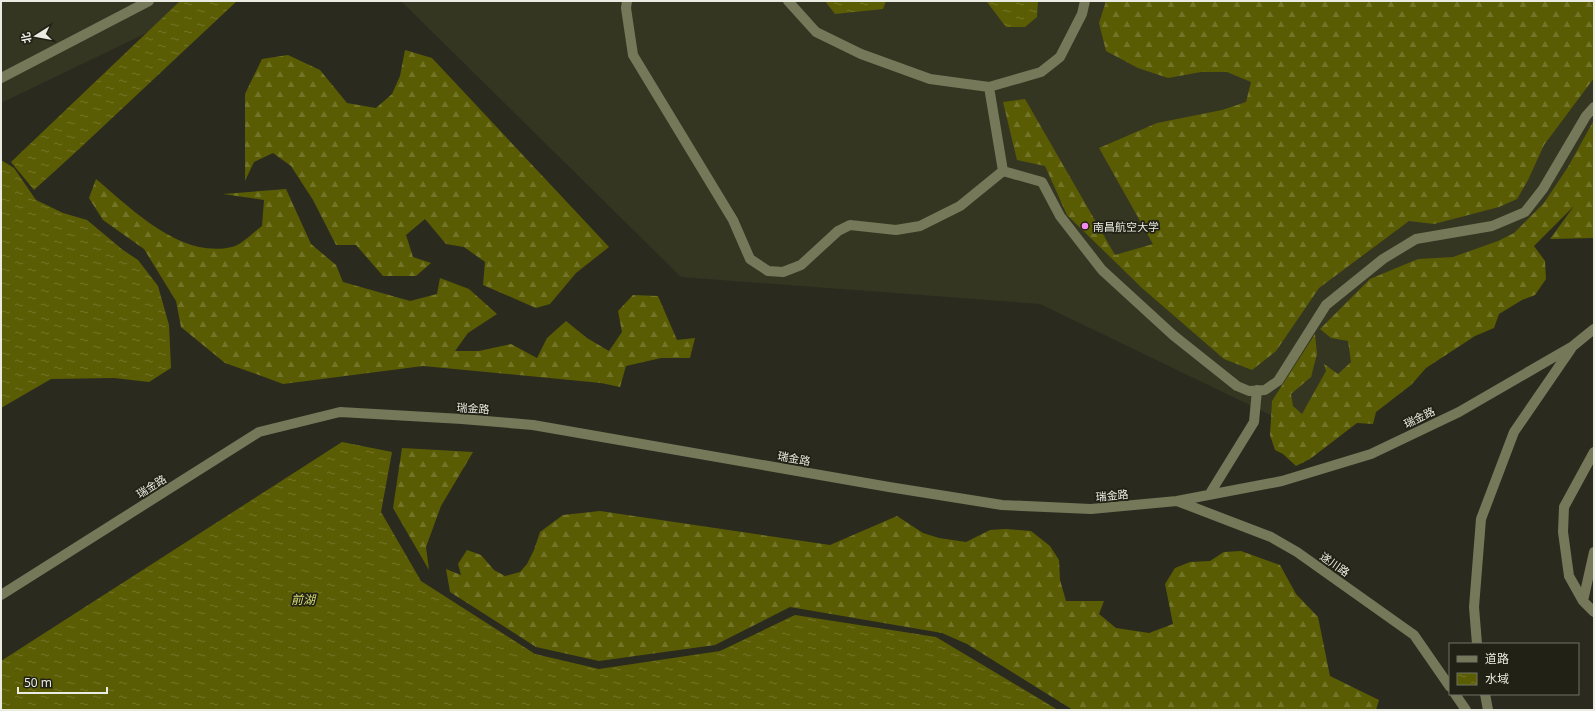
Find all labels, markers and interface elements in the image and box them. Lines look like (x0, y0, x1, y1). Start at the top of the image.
north arrow (16, 16, 56, 56)
text: 北 (17, 31, 34, 45)
place label: 南昌航空大学 (1093, 219, 1159, 234)
marker: 南昌航空大学 (1080, 221, 1090, 231)
street label: 瑞金路 (456, 399, 490, 417)
street label: 瑞金路 (1401, 403, 1437, 431)
street label: 瑞金路 (776, 448, 812, 468)
street label: 瑞金路 (133, 471, 169, 501)
street label: 瑞金路 (1095, 486, 1129, 504)
street label: 遂川路 (1317, 548, 1353, 580)
water label: 前湖 (291, 591, 317, 608)
legend (1449, 643, 1579, 695)
text: 道路 (1485, 650, 1509, 667)
scale bar (18, 669, 107, 695)
text: 水域 (1485, 670, 1509, 687)
text: 50 m (24, 674, 52, 691)

